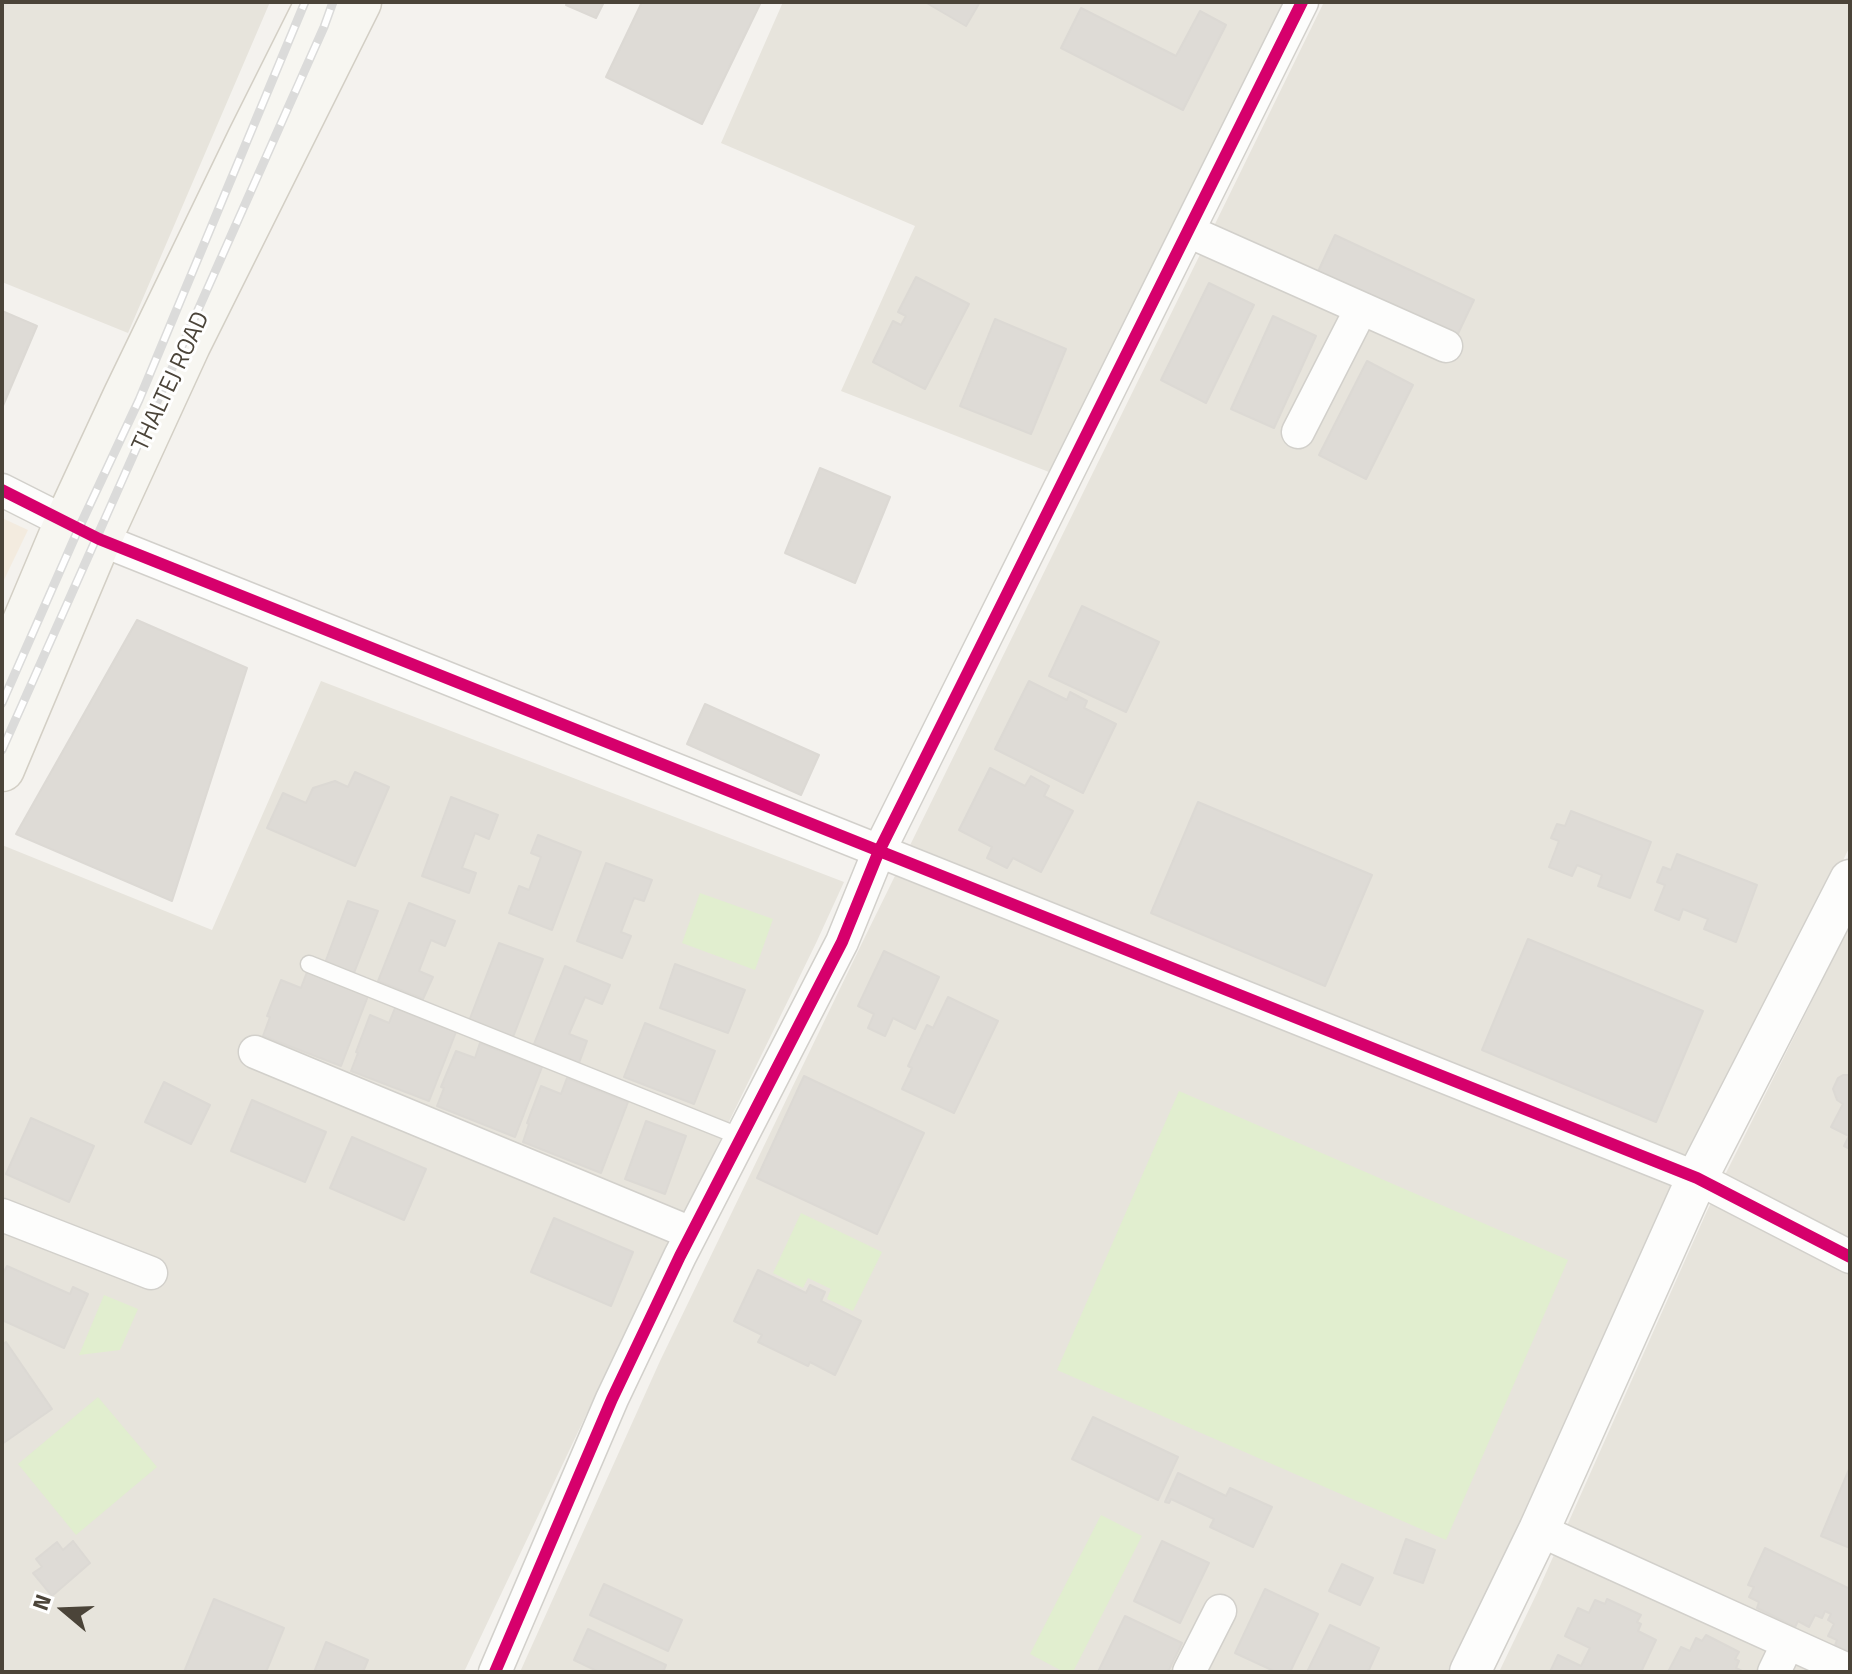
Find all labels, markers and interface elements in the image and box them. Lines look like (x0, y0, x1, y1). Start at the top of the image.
street label: THALTEJ ROAD (127, 308, 217, 456)
north arrow (24, 1570, 104, 1650)
text: N (23, 1589, 60, 1615)

